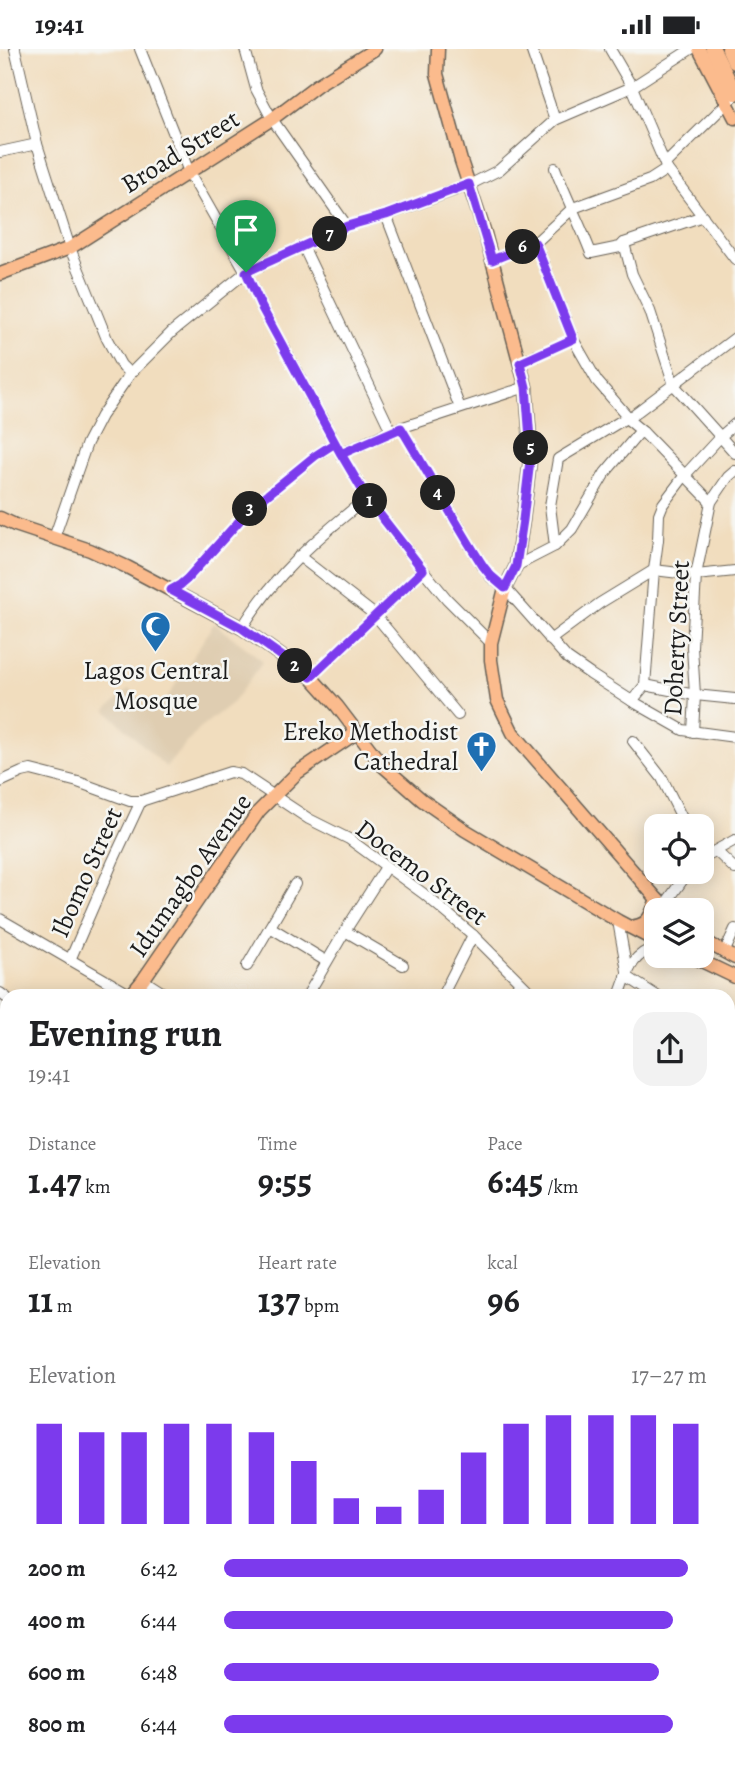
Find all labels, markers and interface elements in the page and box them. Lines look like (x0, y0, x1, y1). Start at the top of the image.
text: 19:41 (35, 7, 84, 42)
street label: Broad Street (115, 101, 246, 202)
pin (216, 200, 276, 272)
icon: arrive (227, 211, 265, 249)
pin: 7 (312, 217, 348, 251)
text: 7 (325, 220, 334, 246)
pin: 6 (505, 229, 540, 265)
text: 6 (518, 233, 527, 259)
pin: 5 (514, 431, 548, 465)
text: 5 (526, 434, 535, 460)
pin: 4 (420, 475, 456, 511)
text: 4 (433, 479, 442, 505)
pin: 1 (352, 483, 388, 519)
text: 1 (366, 487, 373, 513)
pin: 3 (232, 491, 268, 526)
text: 3 (245, 495, 254, 521)
street label: Doherty Street (655, 559, 698, 717)
mosque icon: Lagos Central Mosque (139, 610, 173, 654)
pin: 2 (278, 649, 312, 683)
text: 2 (290, 652, 299, 678)
place label: Lagos Central Mosque (83, 653, 229, 718)
place label: Ereko Methodist Cathedral (283, 714, 458, 779)
church icon: Ereko Methodist Cathedral (464, 729, 498, 773)
street label: Idumagbo Avenue (121, 786, 260, 964)
street label: Ibomo Street (42, 801, 131, 943)
street label: Docemo Street (348, 811, 495, 934)
map controls (644, 814, 714, 968)
button: locate (644, 814, 714, 884)
button: layers (644, 898, 714, 968)
text: Evening run (28, 1007, 222, 1059)
button: share (633, 1012, 707, 1086)
text: 19:41 (28, 1059, 70, 1090)
text: Distance (28, 1131, 96, 1157)
text: Time (258, 1131, 297, 1157)
text: Pace (487, 1131, 523, 1157)
text: 1.47 (28, 1157, 82, 1205)
text: 9:55 (258, 1157, 312, 1205)
text: 6:45 (487, 1157, 543, 1205)
text: km (82, 1174, 111, 1200)
text: /km (543, 1174, 579, 1200)
text: Elevation (28, 1250, 101, 1276)
text: Heart rate (258, 1250, 337, 1276)
text: kcal (487, 1250, 518, 1276)
text: 11 (28, 1276, 53, 1324)
text: 137 (258, 1276, 300, 1324)
text: 96 (487, 1276, 520, 1324)
text: m (53, 1293, 73, 1319)
text: bpm (300, 1293, 339, 1319)
text: Elevation (28, 1360, 116, 1391)
text: 17–27 m (631, 1360, 707, 1391)
text: 200 m (28, 1553, 86, 1584)
text: 6:42 (140, 1553, 177, 1584)
text: 400 m (28, 1605, 85, 1636)
text: 6:44 (140, 1605, 177, 1636)
text: 600 m (28, 1657, 85, 1688)
text: 6:48 (140, 1657, 178, 1688)
text: 800 m (28, 1709, 85, 1740)
text: 6:44 (140, 1709, 177, 1740)

